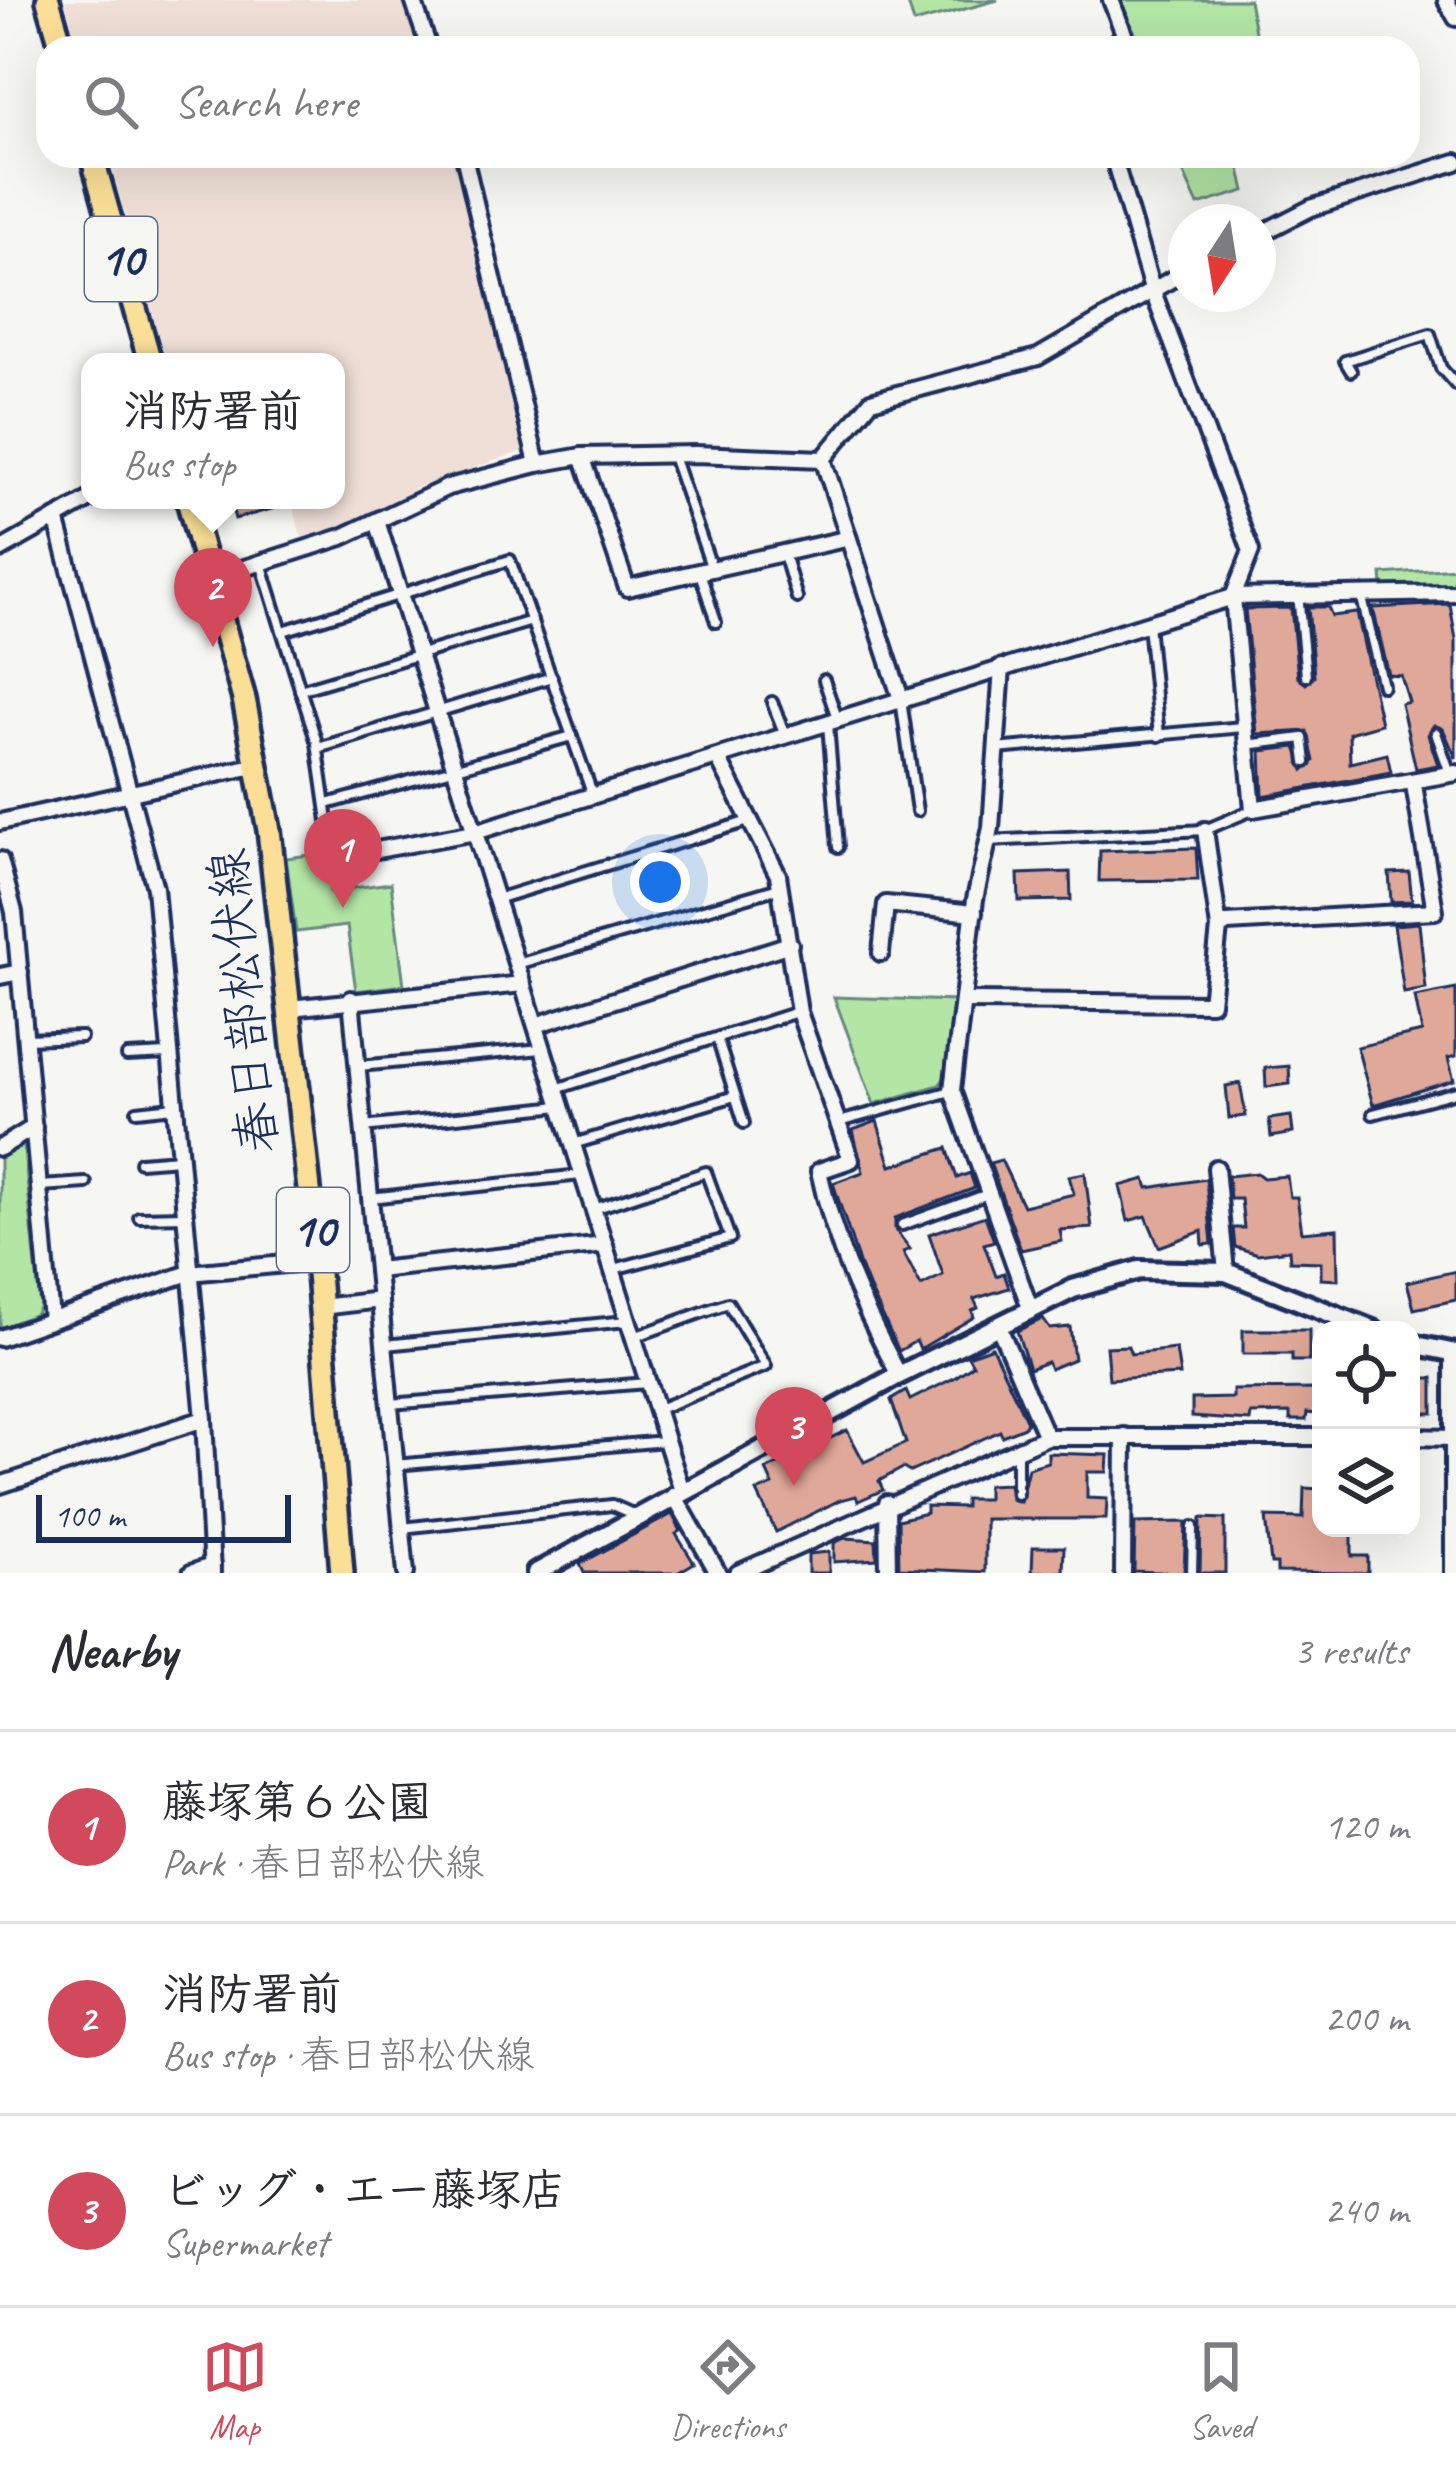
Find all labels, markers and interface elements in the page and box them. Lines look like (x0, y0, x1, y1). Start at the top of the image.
search box (36, 36, 1420, 168)
icon: search (78, 69, 144, 135)
text: Search here (174, 74, 357, 131)
north arrow (1168, 204, 1276, 312)
road number: 10 (85, 217, 157, 301)
popup (81, 353, 345, 509)
text: 消防署前 (123, 383, 303, 440)
text: Bus stop (123, 440, 235, 489)
pin: 2 (174, 548, 252, 647)
pin: 1 (304, 809, 382, 908)
street label: 春日部松伏線 (195, 845, 291, 1157)
your location (630, 852, 690, 912)
road number: 10 (277, 1188, 349, 1272)
map controls (1312, 1321, 1420, 1537)
button: locate (1312, 1321, 1420, 1429)
pin: 3 (755, 1387, 833, 1486)
button: layers (1312, 1429, 1420, 1537)
scale bar (36, 1489, 291, 1542)
text: 100 m (54, 1495, 125, 1537)
text: Nearby (48, 1619, 176, 1683)
text: 3 results (1294, 1627, 1408, 1676)
text: 藤塚第６公園 (162, 1774, 432, 1831)
text: 1 (78, 1802, 96, 1851)
text: 120 m (1324, 1802, 1408, 1851)
text: Park · 春日部松伏線 (162, 1839, 484, 1888)
text: 消防署前 (162, 1966, 342, 2023)
text: 2 (78, 1994, 96, 2043)
text: 200 m (1324, 1994, 1408, 2043)
text: Bus stop · 春日部松伏線 (162, 2031, 534, 2080)
text: ビッグ・エー藤塚店 (162, 2162, 566, 2219)
text: 3 (78, 2186, 96, 2235)
text: 240 m (1324, 2186, 1408, 2235)
text: Supermarket (162, 2219, 328, 2268)
tab: Map (202, 2334, 268, 2448)
tab: Directions (671, 2334, 785, 2448)
tab: Saved (1188, 2334, 1254, 2448)

